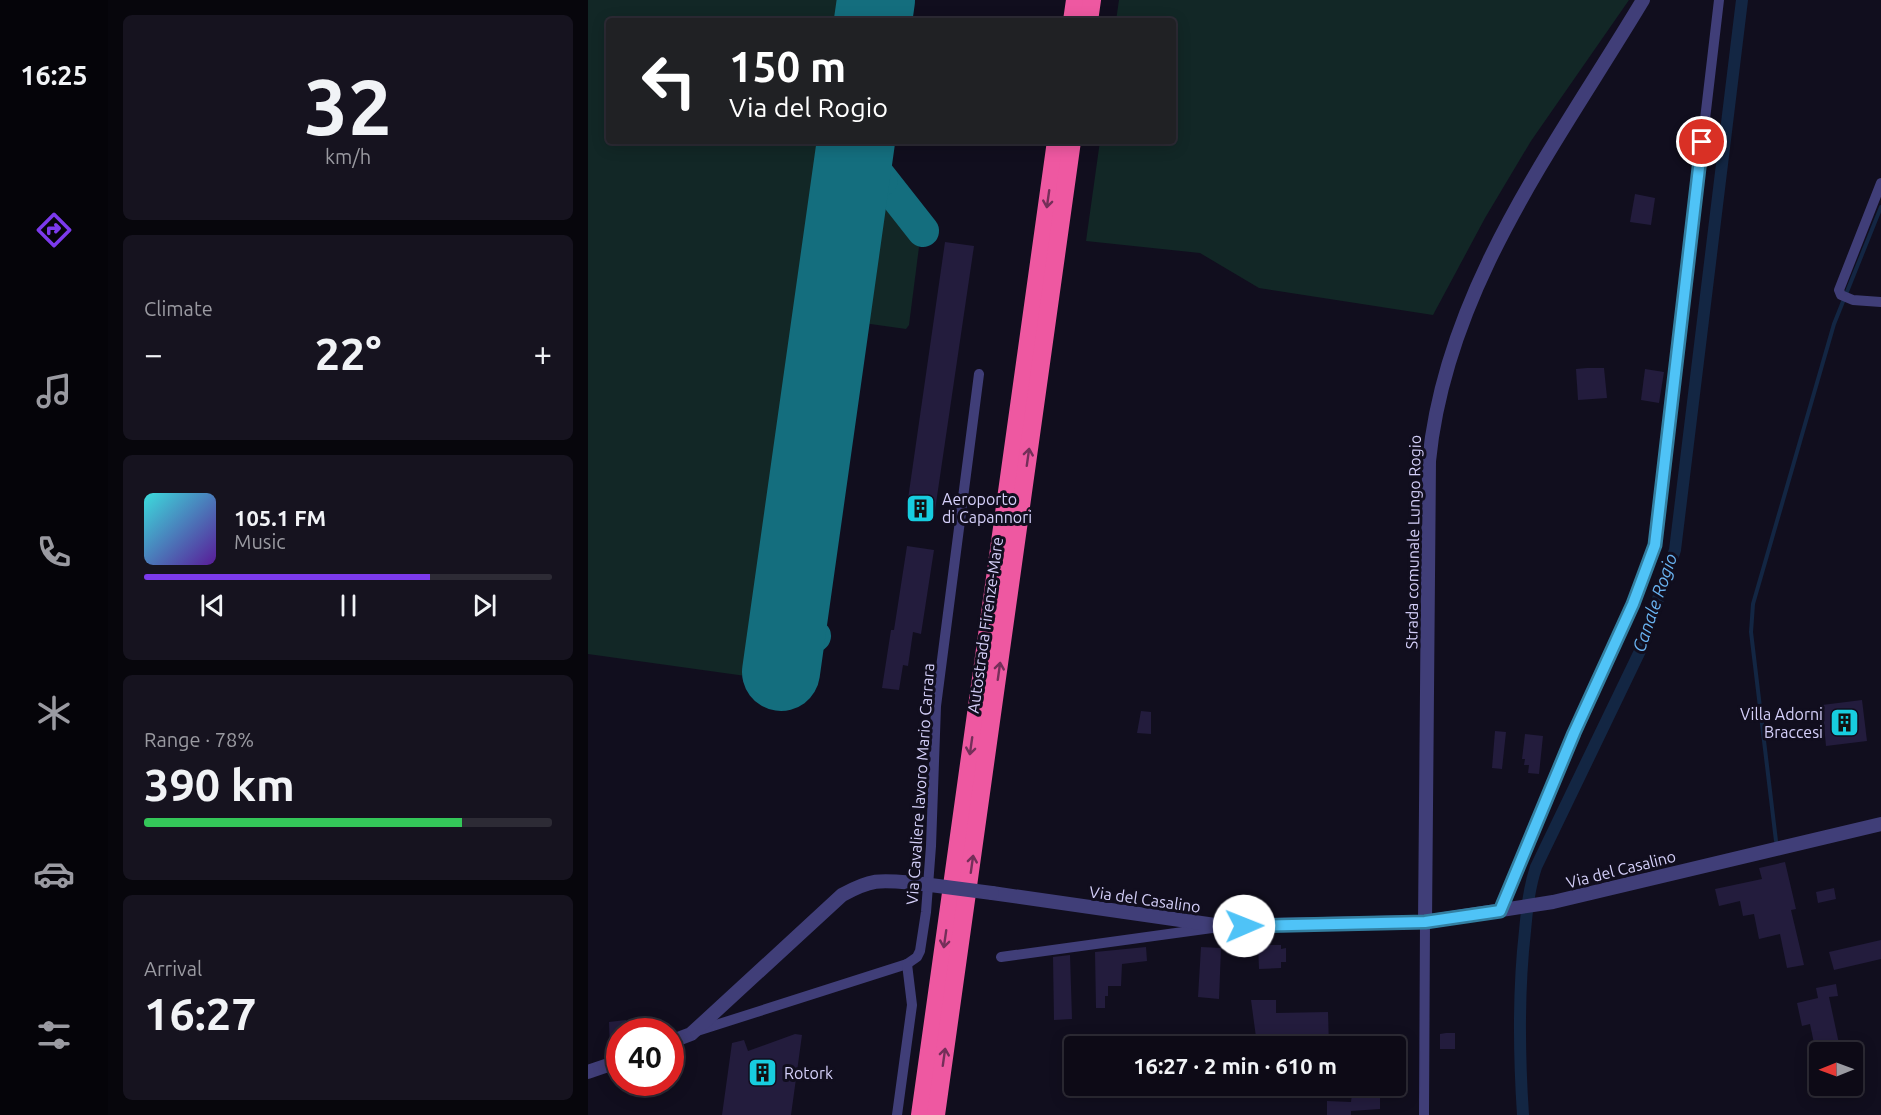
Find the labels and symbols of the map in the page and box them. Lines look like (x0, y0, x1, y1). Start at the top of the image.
pin (1676, 116, 1727, 167)
one-way arrow (1042, 189, 1053, 208)
street label: Strada comunale Lungo Rogio (1402, 435, 1424, 649)
one-way arrow (1023, 448, 1034, 467)
place label: Aeroporto di Capannori (942, 490, 1032, 526)
building icon: Aeroporto di Capannori (905, 492, 937, 524)
street label: Autostrada Firenze-Mare (964, 536, 1006, 714)
water label: Canale Rogio (1628, 551, 1680, 655)
street label: Via Cavaliere lavoro Mario Carrara (903, 662, 937, 906)
one-way arrow (993, 662, 1004, 681)
place label: Villa Adorni Braccesi (1740, 705, 1823, 741)
building icon: Villa Adorni Braccesi (1828, 707, 1860, 739)
one-way arrow (966, 735, 977, 755)
street label: Via del Casalino (1564, 847, 1678, 891)
one-way arrow (966, 855, 977, 874)
street label: Via del Casalino (1088, 882, 1202, 916)
position arrow (1212, 894, 1276, 958)
one-way arrow (939, 928, 950, 948)
speed limit sign: 40 (606, 1018, 684, 1096)
north arrow (1809, 1042, 1863, 1096)
one-way arrow (939, 1048, 950, 1067)
building icon: Rotork (747, 1057, 779, 1089)
place label: Rotork (784, 1064, 833, 1082)

